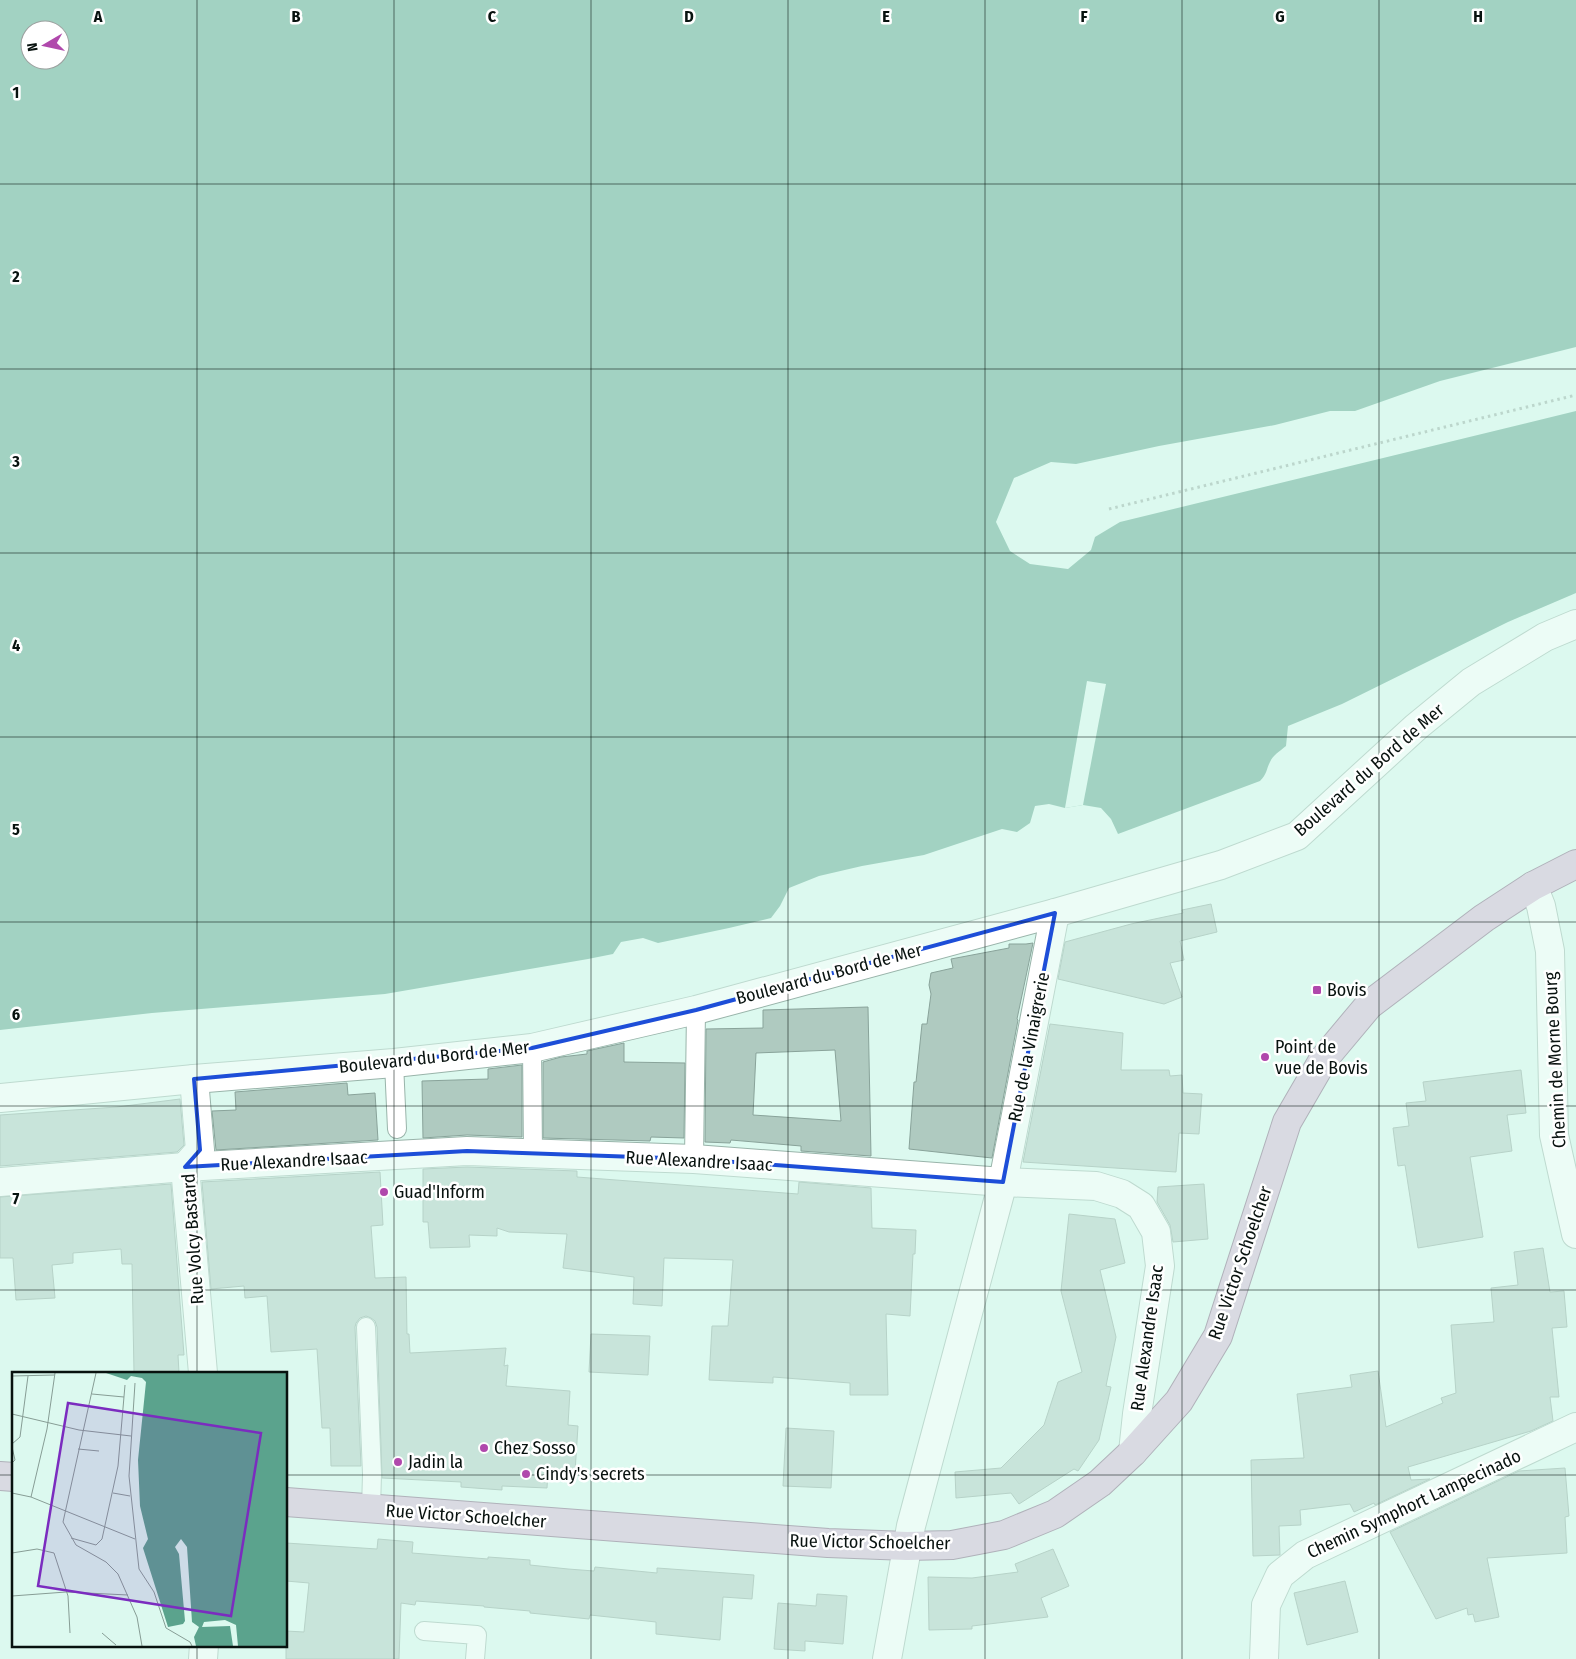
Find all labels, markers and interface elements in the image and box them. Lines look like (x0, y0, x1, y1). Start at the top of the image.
text: A (93, 7, 103, 26)
text: B (292, 7, 301, 26)
text: C (488, 7, 497, 26)
text: D (684, 7, 694, 26)
text: E (882, 7, 890, 26)
text: F (1080, 7, 1088, 26)
text: G (1275, 7, 1285, 26)
text: H (1473, 7, 1483, 26)
north arrow (20, 20, 70, 70)
text: N (24, 41, 42, 52)
text: 1 (13, 83, 19, 102)
text: 2 (11, 267, 20, 286)
text: 3 (11, 452, 20, 471)
text: 4 (12, 636, 20, 655)
street label: Boulevard du Bord de Mer (1290, 698, 1449, 841)
text: 5 (12, 820, 20, 839)
street label: Boulevard du Bord de Mer (734, 938, 925, 1009)
street label: Rue de la Vinaigrerie (1004, 970, 1054, 1124)
street label: Chemin de Morne Bourg (1539, 971, 1571, 1149)
place label: Bovis (1327, 979, 1367, 1001)
marker: Bovis (1311, 984, 1323, 996)
text: 6 (12, 1005, 20, 1024)
street label: Boulevard du Bord de Mer (338, 1036, 531, 1078)
place label: Point de vue de Bovis (1275, 1036, 1368, 1079)
marker: Point de vue de Bovis (1259, 1051, 1271, 1063)
street label: Rue Alexandre Isaac (220, 1146, 368, 1176)
street label: Rue Alexandre Isaac (625, 1146, 773, 1176)
street label: Rue Volcy Bastard (177, 1173, 209, 1305)
place label: Guad'Inform (394, 1181, 485, 1203)
street label: Rue Victor Schoelcher (1203, 1183, 1277, 1343)
marker: Guad'Inform (378, 1186, 390, 1198)
text: 7 (13, 1189, 20, 1208)
street label: Rue Alexandre Isaac (1126, 1263, 1168, 1412)
inset map (12, 1372, 288, 1646)
place label: Chez Sosso (494, 1437, 576, 1459)
marker: Chez Sosso (478, 1442, 490, 1454)
street label: Chemin Symphort Lampecinado (1303, 1445, 1525, 1563)
place label: Jadin la (408, 1451, 463, 1473)
marker: Jadin la (392, 1456, 404, 1468)
place label: Cindy's secrets (536, 1463, 645, 1485)
marker: Cindy's secrets (520, 1468, 532, 1480)
street label: Rue Victor Schoelcher (385, 1499, 548, 1533)
street label: Rue Victor Schoelcher (789, 1530, 951, 1554)

